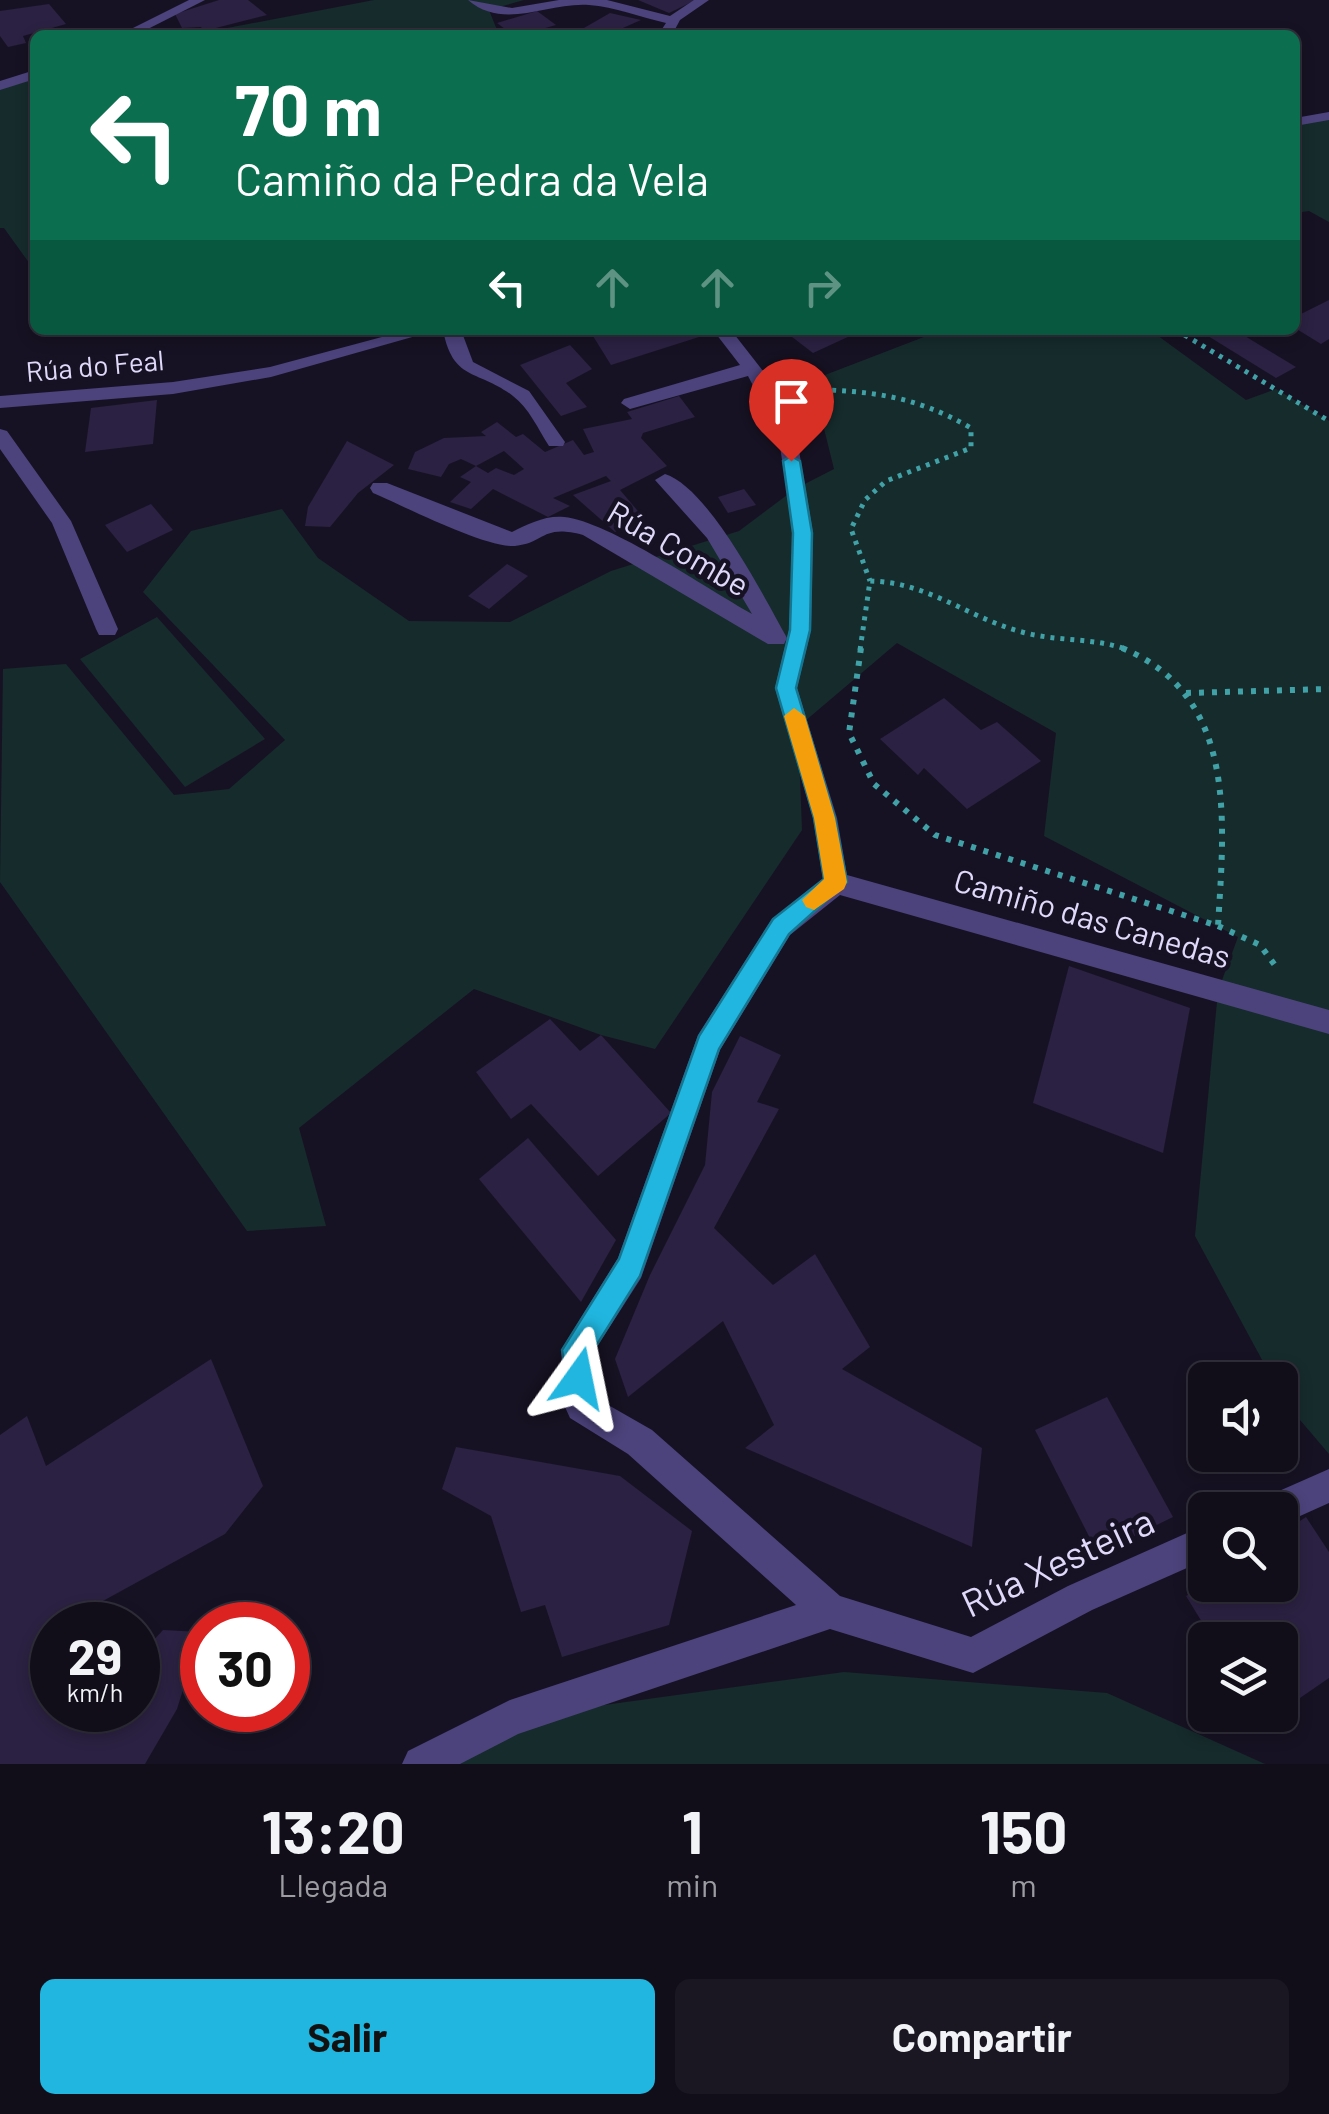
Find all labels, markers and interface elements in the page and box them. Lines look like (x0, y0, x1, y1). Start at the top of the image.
text: 70 m (235, 66, 382, 150)
icon: left (70, 70, 200, 200)
text: Camiño da Pedra da Vela (235, 151, 709, 205)
icon: left (480, 260, 535, 315)
icon: ahead (585, 260, 640, 315)
icon: ahead (690, 260, 745, 315)
icon: right (795, 260, 850, 315)
street label: Rúa do Feal (24, 342, 165, 388)
pin (749, 359, 834, 462)
icon: arrive (764, 374, 819, 429)
street label: Rúa Combe (601, 492, 757, 603)
street label: Camiño das Canedas (950, 859, 1235, 975)
position arrow (527, 1326, 631, 1430)
map controls (1188, 1362, 1298, 1732)
button: sound (1188, 1362, 1298, 1472)
button: search (1188, 1492, 1298, 1602)
street label: Rúa Xesteira (954, 1497, 1161, 1626)
speed limit sign: 30 (180, 1602, 310, 1732)
button: layers (1188, 1622, 1298, 1732)
text: 29 (68, 1625, 122, 1685)
text: km/h (67, 1677, 123, 1707)
text: 13:20 (262, 1794, 405, 1866)
text: 1 (682, 1794, 703, 1866)
text: 150 (980, 1794, 1067, 1866)
text: Llegada (278, 1865, 388, 1903)
text: min (666, 1865, 718, 1903)
text: m (1010, 1865, 1037, 1903)
button: Salir (40, 1979, 655, 2094)
button: Compartir (675, 1979, 1289, 2094)

